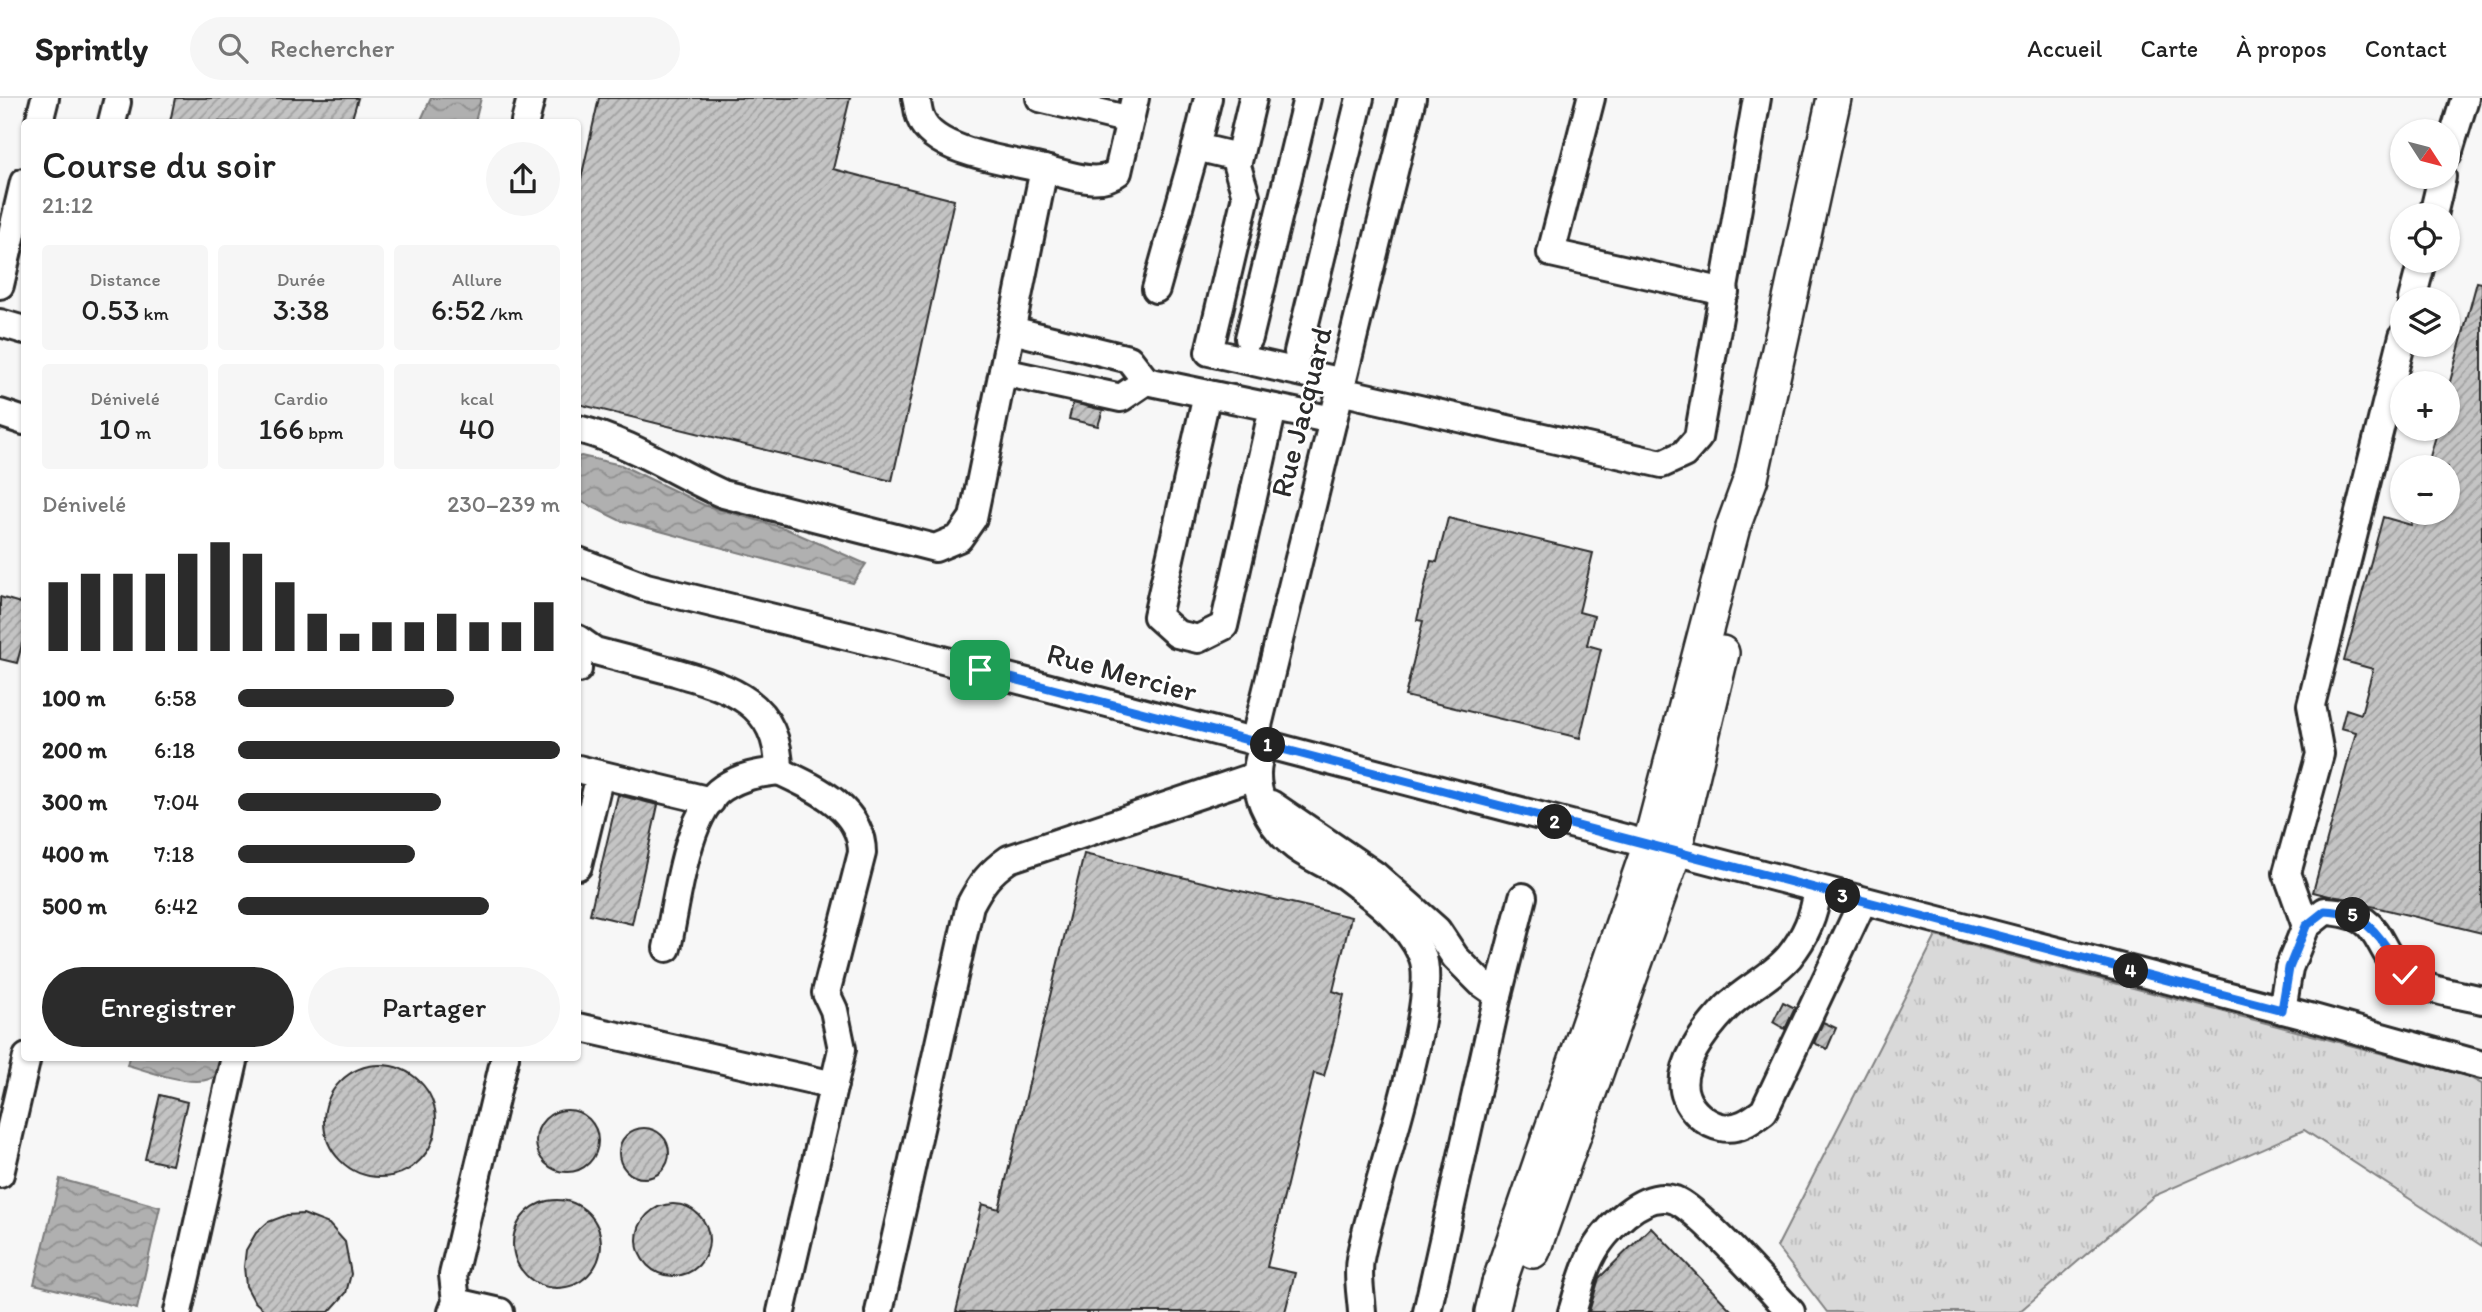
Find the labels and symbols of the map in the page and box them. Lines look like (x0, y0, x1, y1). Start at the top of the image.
north arrow (2390, 119, 2460, 189)
street label: Rue Jacquard (1262, 323, 1340, 501)
street label: Rue Mercier (1043, 634, 1201, 710)
pin (950, 640, 1010, 700)
pin: 1 (1250, 728, 1286, 762)
pin: 2 (1538, 804, 1572, 840)
pin: 3 (1826, 878, 1860, 914)
pin: 5 (2336, 898, 2370, 932)
pin (2375, 945, 2435, 1005)
pin: 4 (2114, 954, 2148, 988)

